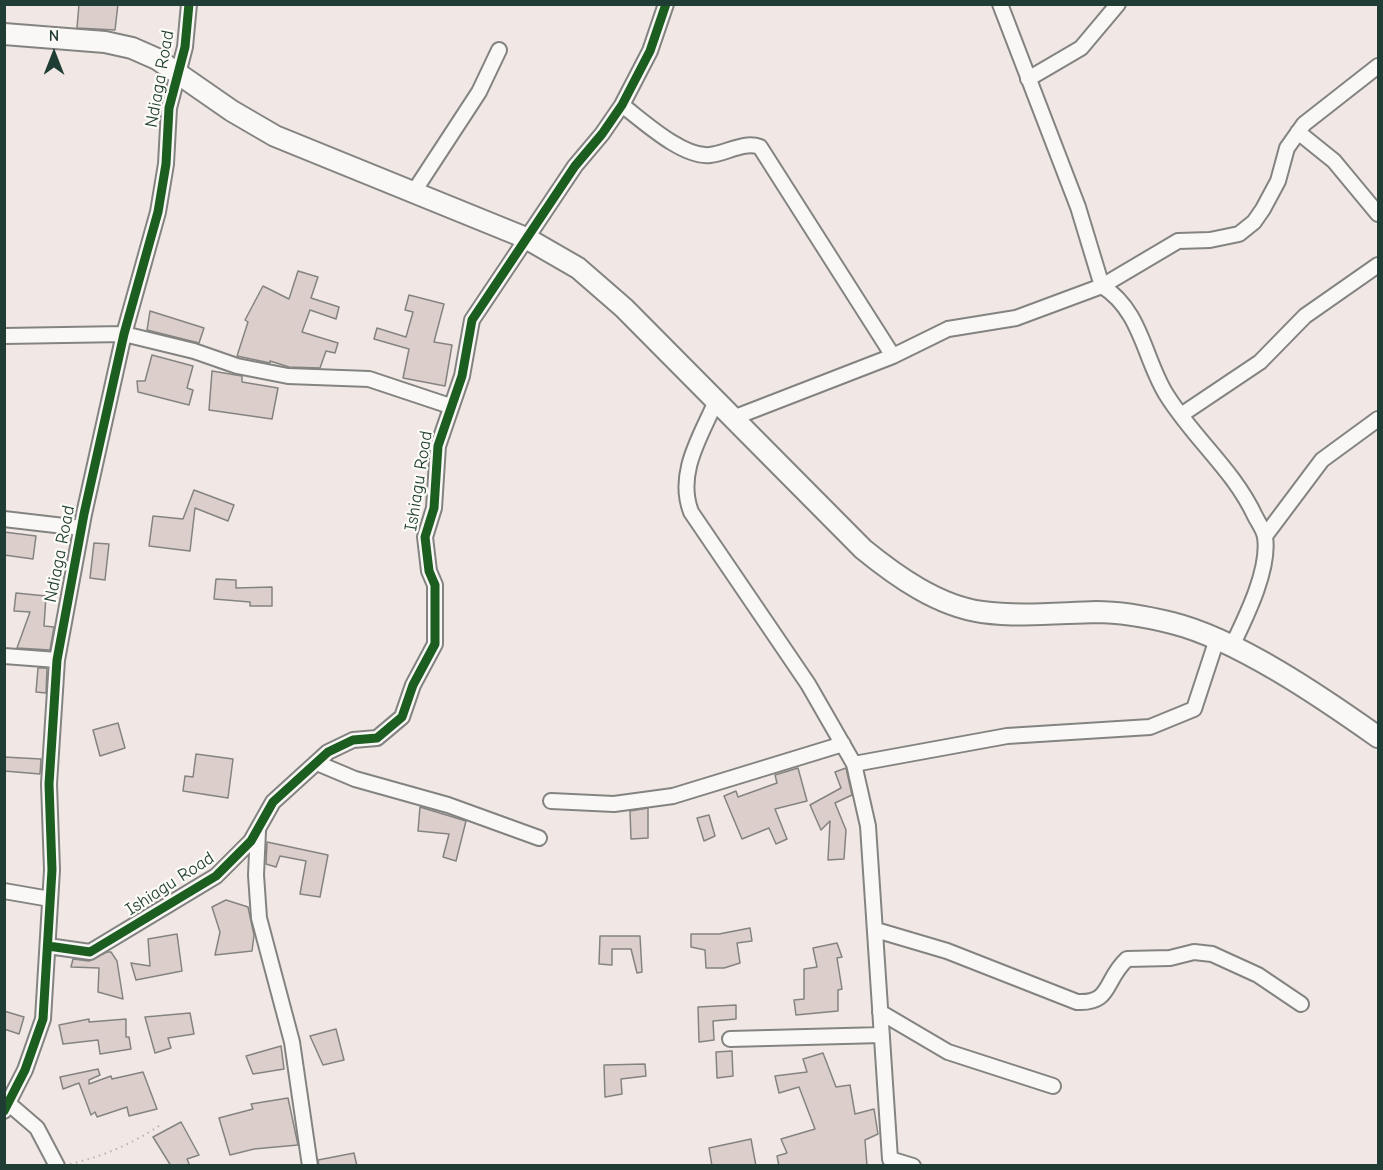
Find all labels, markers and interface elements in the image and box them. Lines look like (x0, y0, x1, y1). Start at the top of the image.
north arrow (24, 24, 84, 84)
text: N (49, 27, 59, 45)
street label: Ndiaga Road (141, 29, 179, 129)
street label: Ishiagu Road (400, 429, 438, 533)
street label: Ndiaga Road (40, 504, 80, 604)
street label: Ishiagu Road (122, 847, 218, 921)

